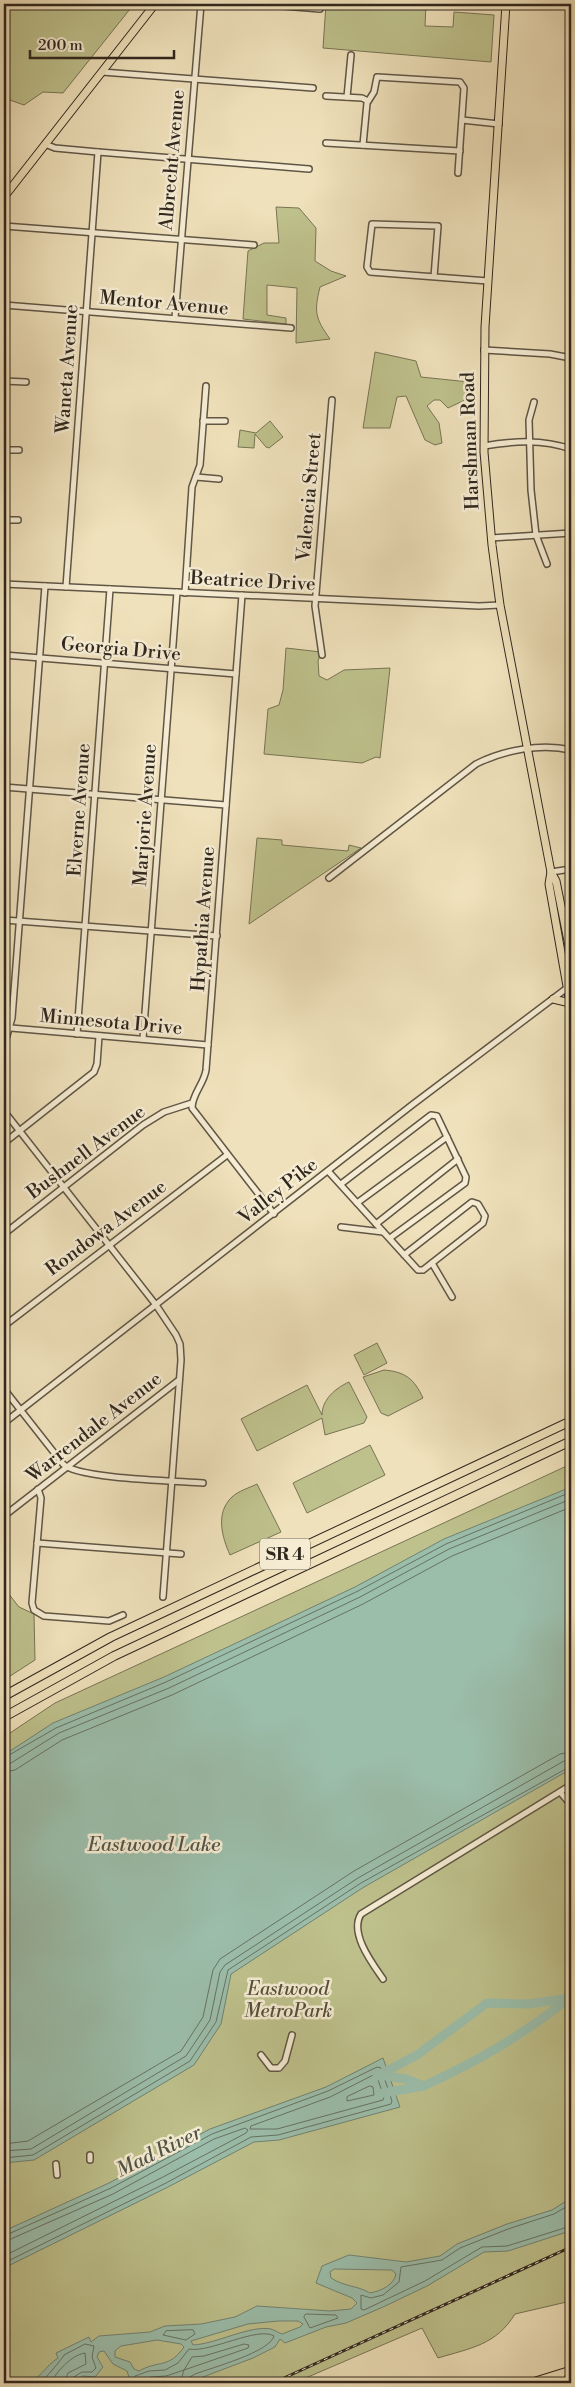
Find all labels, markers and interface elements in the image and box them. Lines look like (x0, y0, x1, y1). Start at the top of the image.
scale bar (30, 28, 174, 60)
text: 200 m (38, 36, 83, 55)
street label: Albrecht Avenue (154, 89, 190, 232)
street label: Mentor Avenue (98, 285, 230, 321)
street label: Waneta Avenue (50, 303, 83, 436)
street label: Harshman Road (456, 371, 484, 511)
street label: Valencia Street (291, 431, 327, 563)
street label: Beatrice Drive (189, 566, 316, 596)
street label: Georgia Drive (60, 632, 182, 666)
street label: Elverne Avenue (62, 743, 96, 877)
street label: Marjorie Avenue (128, 743, 162, 887)
street label: Hypathia Avenue (186, 846, 220, 992)
street label: Minnesota Drive (39, 1004, 183, 1040)
street label: Bushnell Avenue (21, 1100, 150, 1205)
street label: Valley Pike (233, 1153, 322, 1230)
street label: Rondowa Avenue (41, 1175, 171, 1281)
street label: Warrendale Avenue (21, 1367, 167, 1488)
road number: SR 4 (260, 1538, 310, 1570)
water label: Eastwood Lake (87, 1833, 221, 1858)
park label: Eastwood MetroPark (244, 1977, 332, 2023)
water label: Mad River (112, 2120, 206, 2183)

